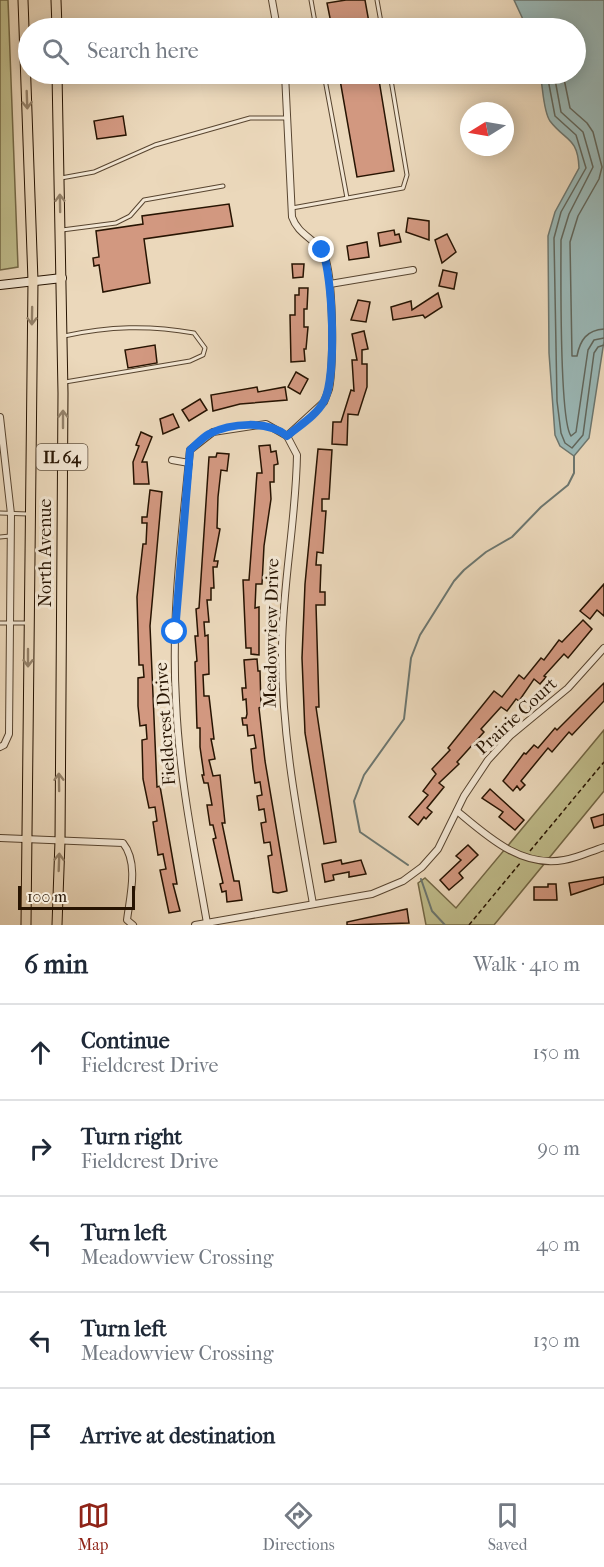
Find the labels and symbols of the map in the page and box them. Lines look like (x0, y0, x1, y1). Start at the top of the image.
one-way arrow (21, 90, 32, 110)
north arrow (460, 102, 514, 156)
one-way arrow (54, 194, 66, 214)
route end (308, 236, 334, 262)
one-way arrow (26, 306, 38, 326)
one-way arrow (57, 410, 69, 430)
road number: IL 64 (36, 444, 88, 470)
street label: North Avenue (35, 499, 56, 607)
street label: Meadowview Drive (260, 558, 283, 708)
route start (161, 618, 187, 644)
one-way arrow (23, 648, 34, 668)
street label: Fieldcrest Drive (151, 661, 180, 786)
street label: Prairie Court (471, 673, 562, 759)
one-way arrow (53, 773, 65, 793)
one-way arrow (54, 852, 65, 872)
scale bar (18, 883, 135, 911)

